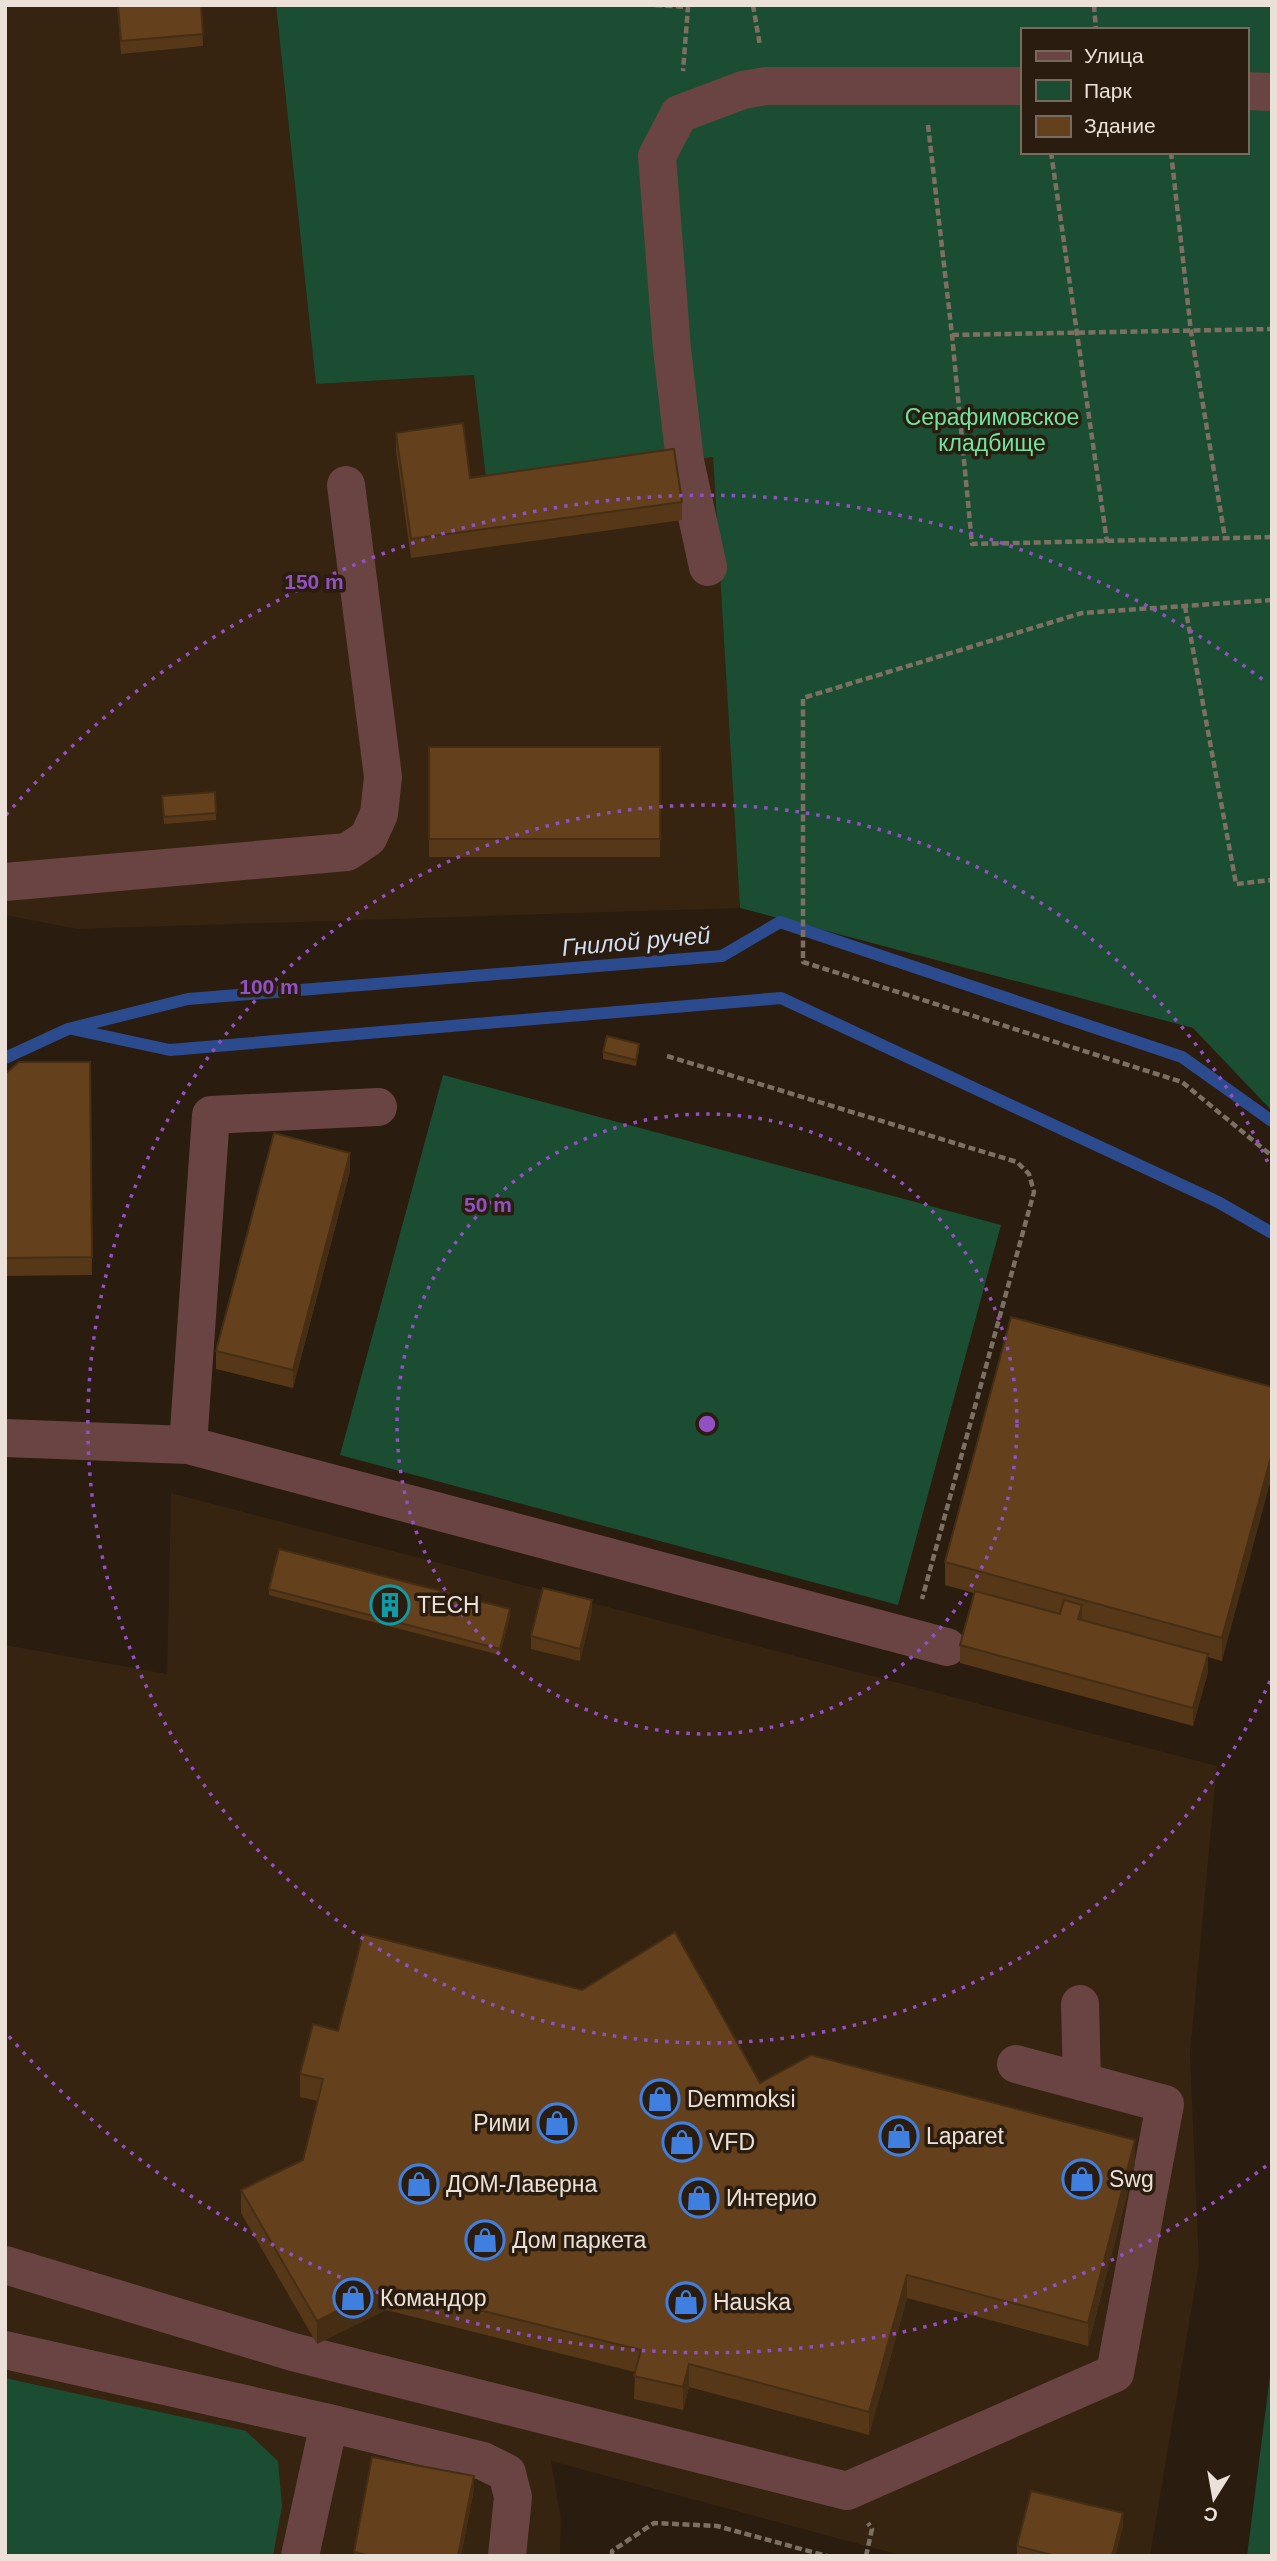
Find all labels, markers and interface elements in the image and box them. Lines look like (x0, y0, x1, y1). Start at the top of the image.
legend (1021, 28, 1249, 154)
text: Улица (1084, 44, 1144, 67)
text: Парк (1084, 79, 1132, 102)
text: Здание (1084, 114, 1156, 137)
park label: Серафимовское кладбище (905, 404, 1079, 456)
text: 150 m (284, 570, 344, 593)
water label: Гнилой ручей (561, 921, 711, 961)
text: 100 m (239, 975, 299, 998)
text: 50 m (464, 1193, 512, 1216)
centre of rings (695, 1412, 719, 1436)
building icon: TECH (369, 1584, 411, 1626)
place label: TECH (417, 1592, 480, 1618)
shop icon: Demmoksi (639, 2078, 681, 2120)
place label: Demmoksi (687, 2086, 796, 2112)
shop icon: Рими (536, 2102, 578, 2144)
place label: Рими (473, 2110, 530, 2136)
shop icon: Laparet (878, 2115, 920, 2157)
shop icon: VFD (661, 2121, 703, 2163)
place label: Laparet (926, 2123, 1005, 2149)
place label: VFD (709, 2129, 755, 2155)
shop icon: Swg (1061, 2158, 1103, 2200)
shop icon: ДОМ-Лаверна (398, 2163, 440, 2205)
place label: Swg (1109, 2166, 1154, 2192)
place label: ДОМ-Лаверна (446, 2171, 597, 2197)
shop icon: Интерио (678, 2177, 720, 2219)
place label: Интерио (726, 2185, 817, 2211)
shop icon: Дом паркета (464, 2219, 506, 2261)
place label: Дом паркета (512, 2227, 646, 2253)
shop icon: Командор (332, 2277, 374, 2319)
shop icon: Hauska (665, 2281, 707, 2323)
place label: Командор (380, 2285, 487, 2311)
place label: Hauska (713, 2289, 791, 2315)
north arrow (1179, 2463, 1249, 2533)
text: С (1202, 2503, 1220, 2526)

